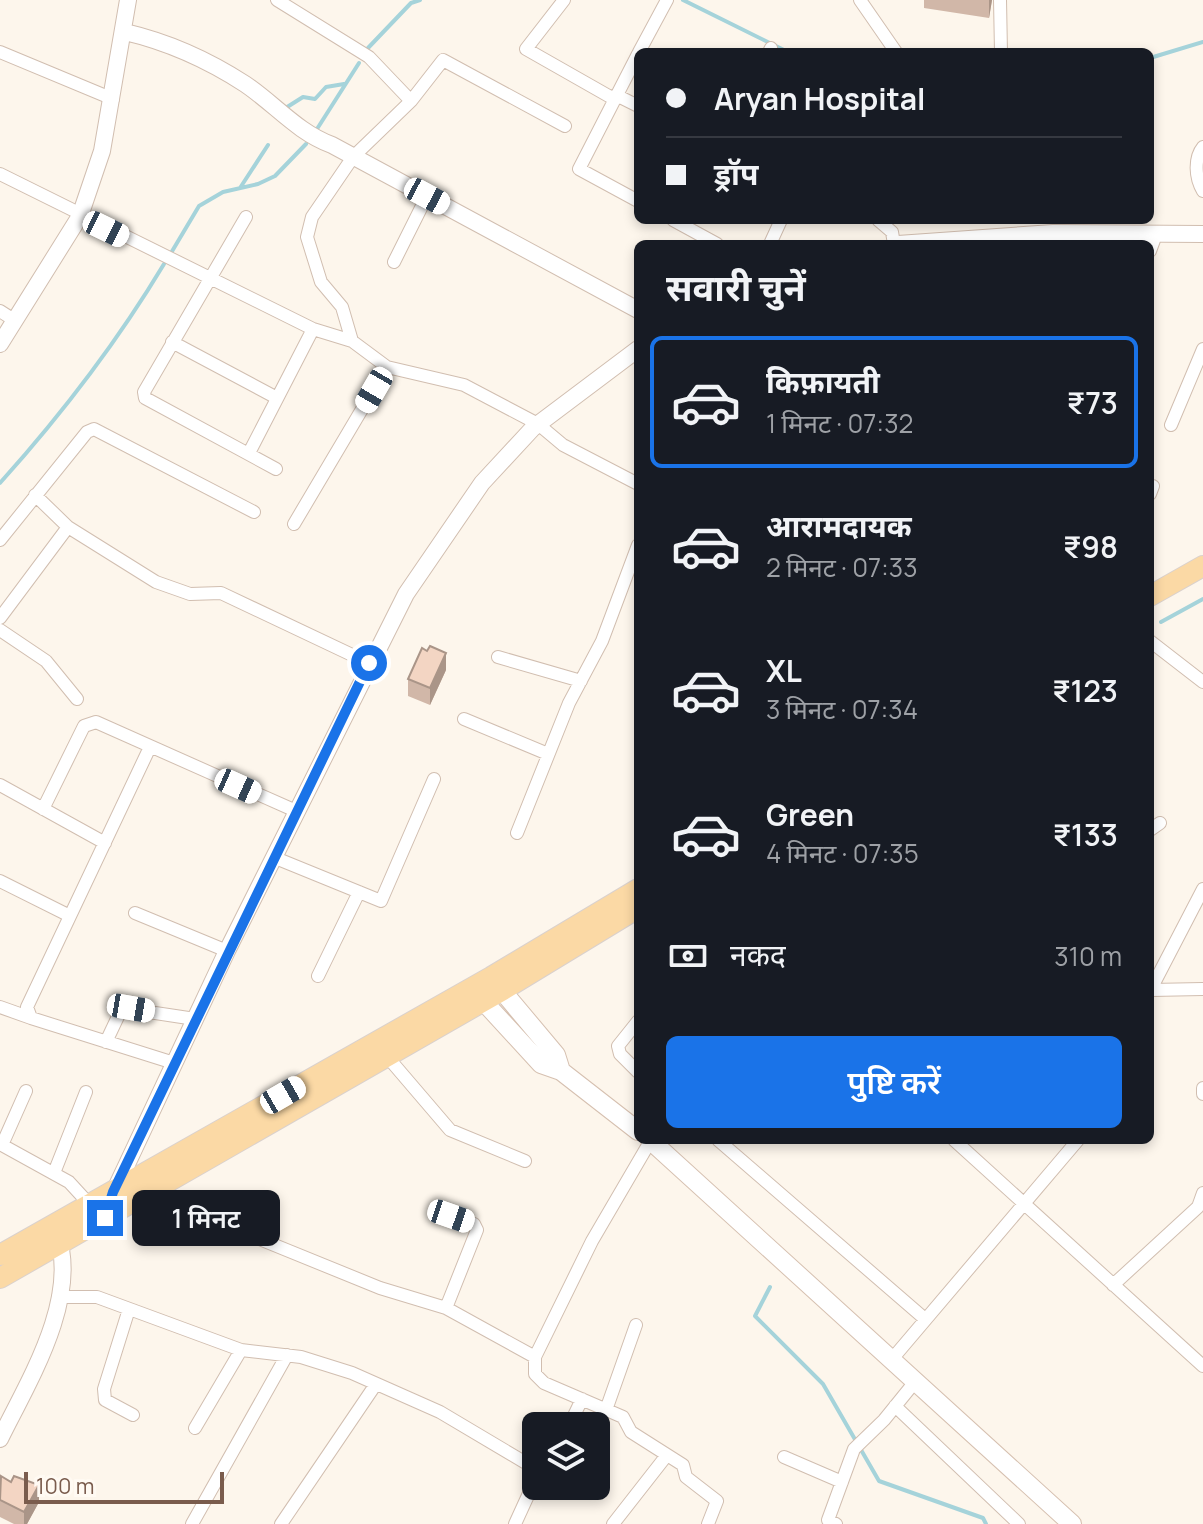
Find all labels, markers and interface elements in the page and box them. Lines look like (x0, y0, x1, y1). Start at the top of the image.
text: Aryan Hospital (714, 78, 925, 119)
text: ड्रॉप (714, 153, 758, 194)
car (400, 174, 454, 218)
car (79, 208, 133, 250)
text: सवारी चुनें (666, 263, 806, 312)
text: किफ़ायती (766, 361, 880, 402)
car (352, 363, 396, 417)
icon: car (670, 366, 742, 438)
text: ₹73 (1067, 382, 1118, 423)
text: 1 मिनट · 07:32 (766, 405, 913, 441)
text: आरामदायक (766, 505, 912, 546)
icon: car (670, 510, 742, 582)
text: ₹98 (1063, 526, 1118, 567)
text: 2 मिनट · 07:33 (766, 549, 918, 585)
route start (351, 645, 387, 681)
text: XL (766, 650, 802, 691)
icon: car (670, 654, 742, 726)
text: ₹123 (1052, 670, 1118, 711)
text: 3 मिनट · 07:34 (766, 691, 918, 727)
car (211, 765, 265, 807)
text: Green (766, 794, 854, 835)
icon: car (670, 798, 742, 870)
text: ₹133 (1053, 814, 1118, 855)
text: 4 मिनट · 07:35 (766, 835, 919, 871)
icon: cash (666, 934, 710, 978)
text: नकद (730, 934, 786, 975)
text: 310 m (1054, 938, 1122, 974)
car (105, 992, 157, 1024)
button: पुष्टि करें (666, 1036, 1122, 1128)
car (256, 1073, 310, 1117)
callout: 1 मिनट (133, 1190, 281, 1246)
car (424, 1197, 478, 1235)
route end (87, 1200, 123, 1236)
text: 1 मिनट (172, 1200, 240, 1236)
map controls (522, 1412, 610, 1500)
button: layers (522, 1412, 610, 1500)
scale bar (24, 1468, 224, 1504)
text: 100 m (36, 1471, 94, 1501)

